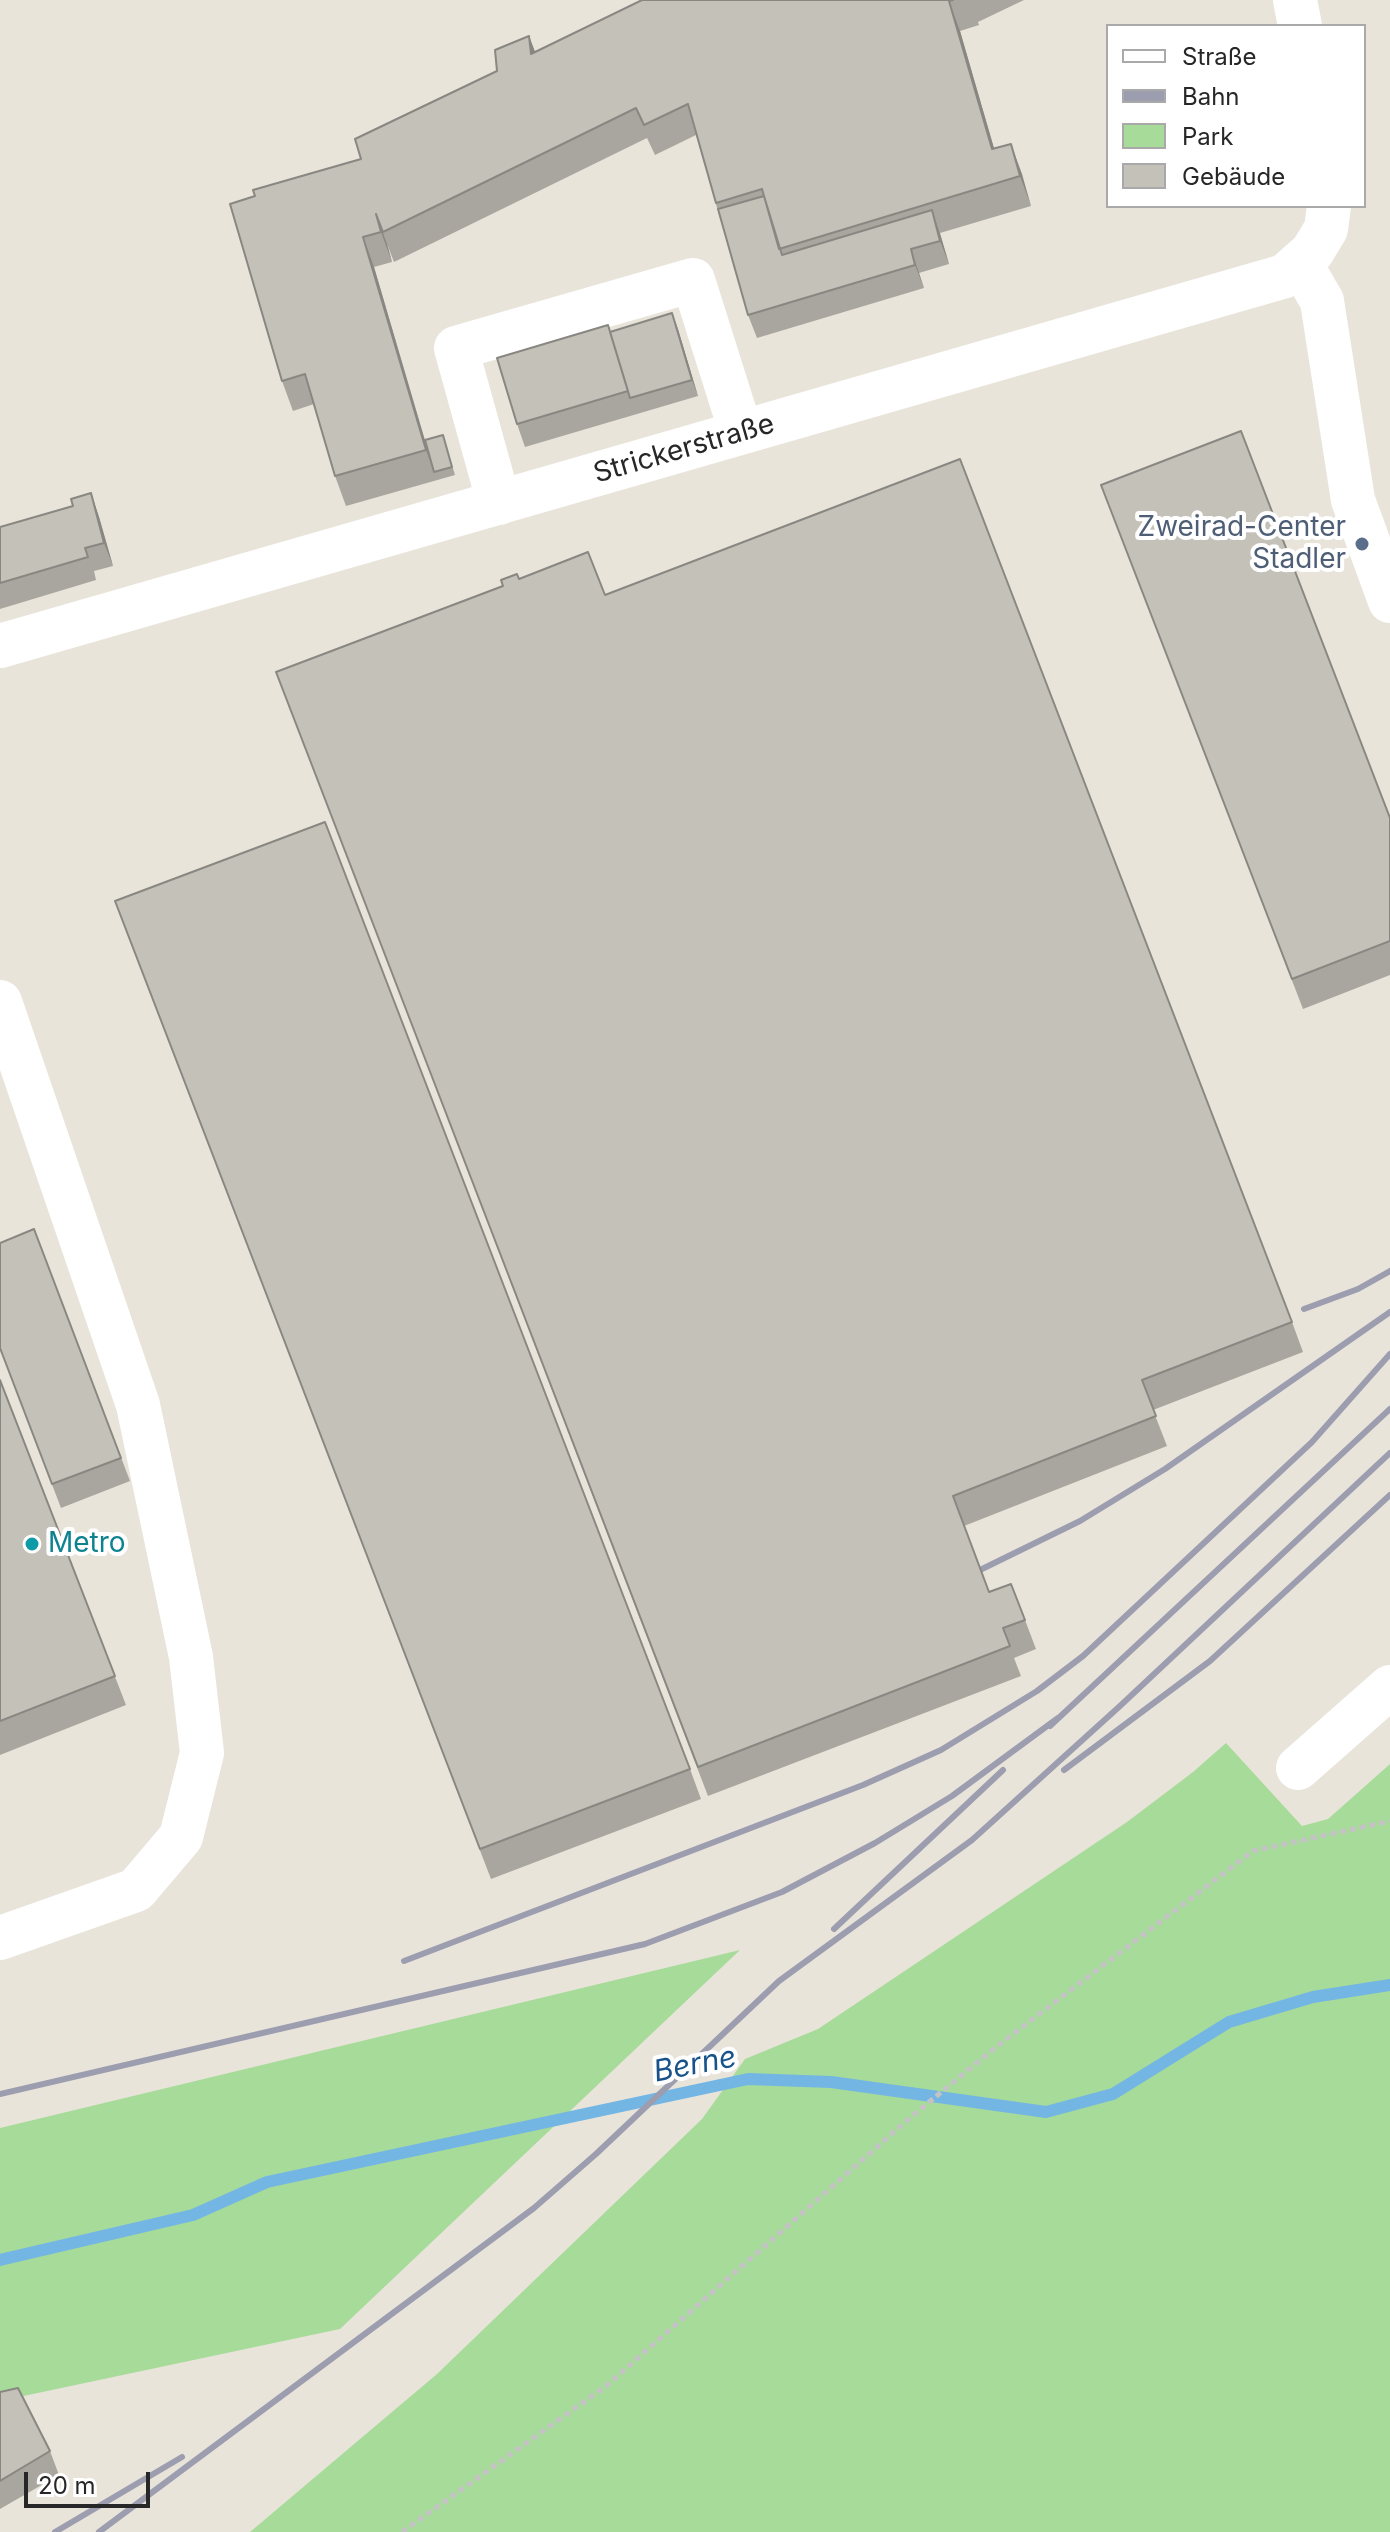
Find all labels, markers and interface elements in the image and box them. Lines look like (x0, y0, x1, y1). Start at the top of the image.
legend (1106, 24, 1366, 208)
text: Straße (1182, 42, 1257, 71)
text: Bahn (1182, 82, 1240, 111)
text: Park (1182, 122, 1233, 151)
text: Gebäude (1182, 162, 1285, 191)
street label: Strickerstraße (590, 407, 778, 491)
place label: Zweirad-Center Stadler (1138, 511, 1346, 577)
marker: Zweirad-Center Stadler (1353, 535, 1371, 553)
place label: Metro (48, 1527, 126, 1561)
marker: Metro (23, 1535, 41, 1553)
water label: Berne (650, 2039, 740, 2091)
scale bar (28, 2456, 154, 2506)
text: 20 m (38, 2471, 96, 2500)

